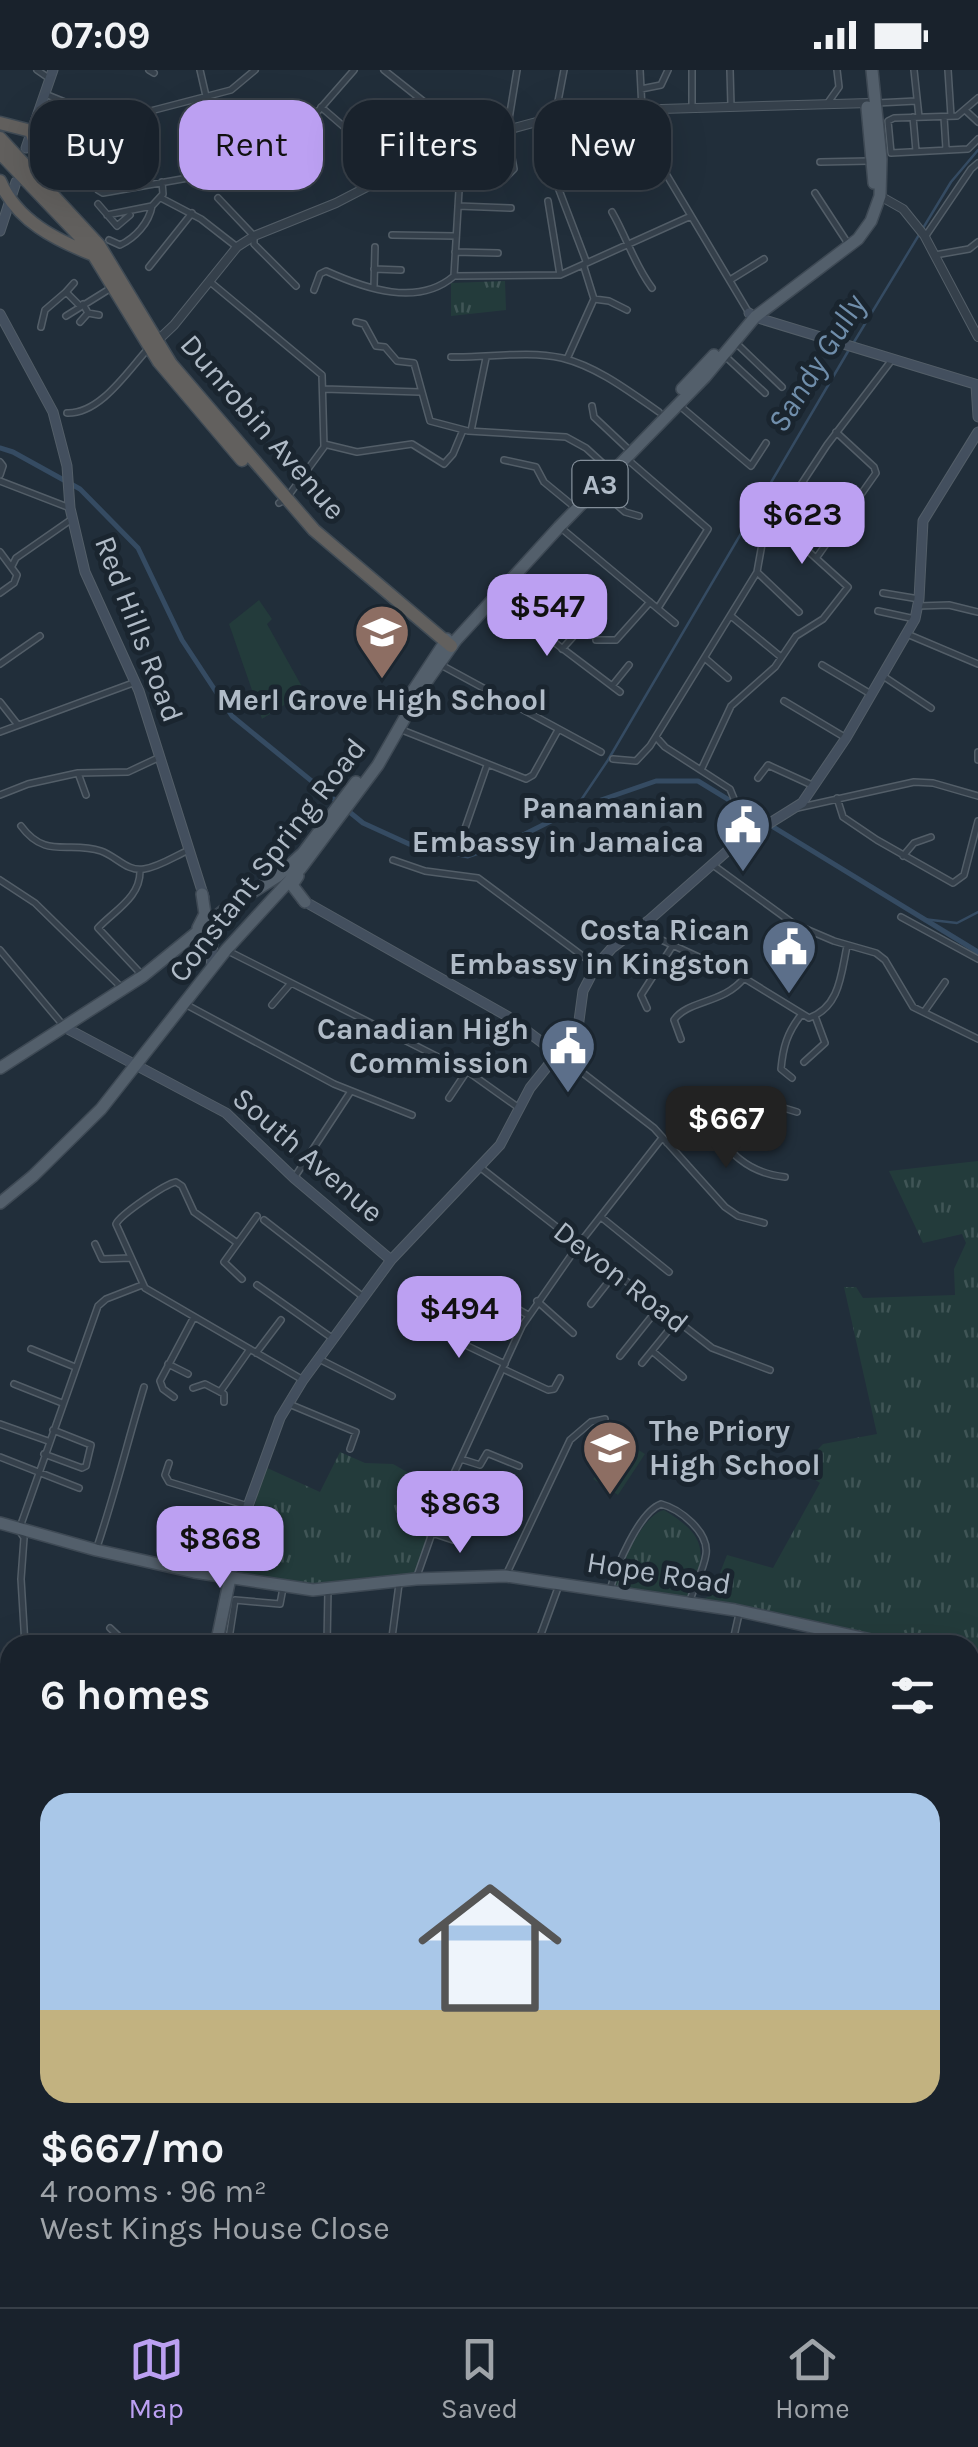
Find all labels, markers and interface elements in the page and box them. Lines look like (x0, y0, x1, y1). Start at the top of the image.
text: 07:09 (50, 13, 150, 58)
chip: Buy (30, 100, 159, 190)
chip: Rent (179, 100, 323, 190)
chip: Filters (343, 100, 514, 190)
chip: New (534, 100, 671, 190)
water label: Sandy Gully (760, 287, 874, 439)
street label: Dunrobin Avenue (173, 327, 353, 527)
road number: A3 (572, 461, 628, 507)
pin: $623 (743, 482, 861, 567)
text: $623 (762, 496, 842, 533)
street label: Red Hills Road (87, 531, 191, 727)
pin: $547 (488, 574, 606, 659)
text: $547 (509, 588, 585, 625)
school or university icon: Merl Grove High School (352, 602, 412, 681)
place label: Merl Grove High School (217, 682, 547, 718)
street label: Constant Spring Road (161, 731, 373, 989)
place label: Panamanian Embassy in Jamaica (412, 790, 704, 860)
public building icon: Panamanian Embassy in Jamaica (713, 795, 773, 874)
place label: Costa Rican Embassy in Kingston (449, 912, 750, 982)
public building icon: Costa Rican Embassy in Kingston (759, 917, 819, 996)
place label: Canadian High Commission (317, 1011, 529, 1081)
public building icon: Canadian High Commission (538, 1016, 598, 1095)
street label: South Avenue (225, 1080, 391, 1230)
pin: $667 (667, 1086, 785, 1171)
text: $667 (688, 1100, 764, 1137)
street label: Devon Road (546, 1213, 696, 1341)
pin: $494 (400, 1276, 518, 1361)
text: $494 (419, 1290, 499, 1327)
place label: The Priory High School (649, 1413, 821, 1483)
school or university icon: The Priory High School (580, 1418, 640, 1497)
pin: $863 (401, 1471, 519, 1556)
text: $863 (419, 1485, 501, 1522)
pin: $868 (161, 1506, 279, 1591)
text: $868 (179, 1520, 261, 1557)
street label: Hope Road (584, 1544, 734, 1602)
icon: filters (885, 1668, 940, 1723)
text: 6 homes (40, 1670, 210, 1720)
icon: home (400, 1858, 580, 2038)
text: $667/mo (40, 2123, 224, 2173)
text: 4 rooms · 96 m² (40, 2173, 267, 2210)
text: West Kings House Close (40, 2210, 390, 2247)
tab: Map (128, 2332, 184, 2425)
tab: Saved (441, 2332, 518, 2425)
tab: Home (775, 2332, 850, 2425)

